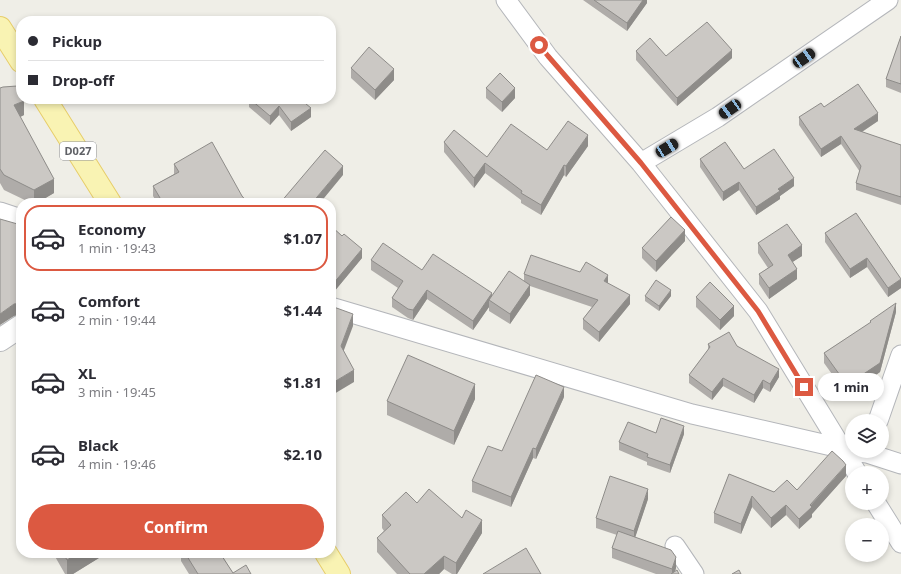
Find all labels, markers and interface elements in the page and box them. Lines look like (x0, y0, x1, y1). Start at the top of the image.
text: Pickup (52, 31, 102, 51)
route start (530, 36, 548, 54)
car (791, 46, 817, 70)
text: Drop-off (52, 70, 114, 90)
car (717, 97, 743, 121)
car (654, 137, 680, 159)
road number: D027 (60, 142, 96, 160)
text: Economy (78, 219, 146, 239)
icon: car (30, 220, 66, 256)
text: $1.07 (283, 228, 322, 248)
text: 1 min · 19:43 (78, 239, 156, 257)
text: Comfort (78, 291, 140, 311)
icon: car (30, 292, 66, 328)
text: $1.44 (283, 300, 322, 320)
text: 2 min · 19:44 (78, 311, 156, 329)
text: XL (78, 363, 96, 383)
icon: car (30, 364, 66, 400)
text: $1.81 (283, 372, 322, 392)
callout: 1 min (818, 373, 884, 401)
route end (795, 378, 813, 396)
text: 1 min (833, 378, 869, 396)
text: 3 min · 19:45 (78, 383, 156, 401)
map controls (845, 414, 889, 562)
button: layers (845, 414, 889, 458)
text: Black (78, 435, 118, 455)
icon: car (30, 436, 66, 472)
text: $2.10 (283, 444, 322, 464)
text: 4 min · 19:46 (78, 455, 156, 473)
button: + (845, 466, 889, 510)
button: Confirm (28, 504, 324, 550)
button: − (845, 518, 889, 562)

